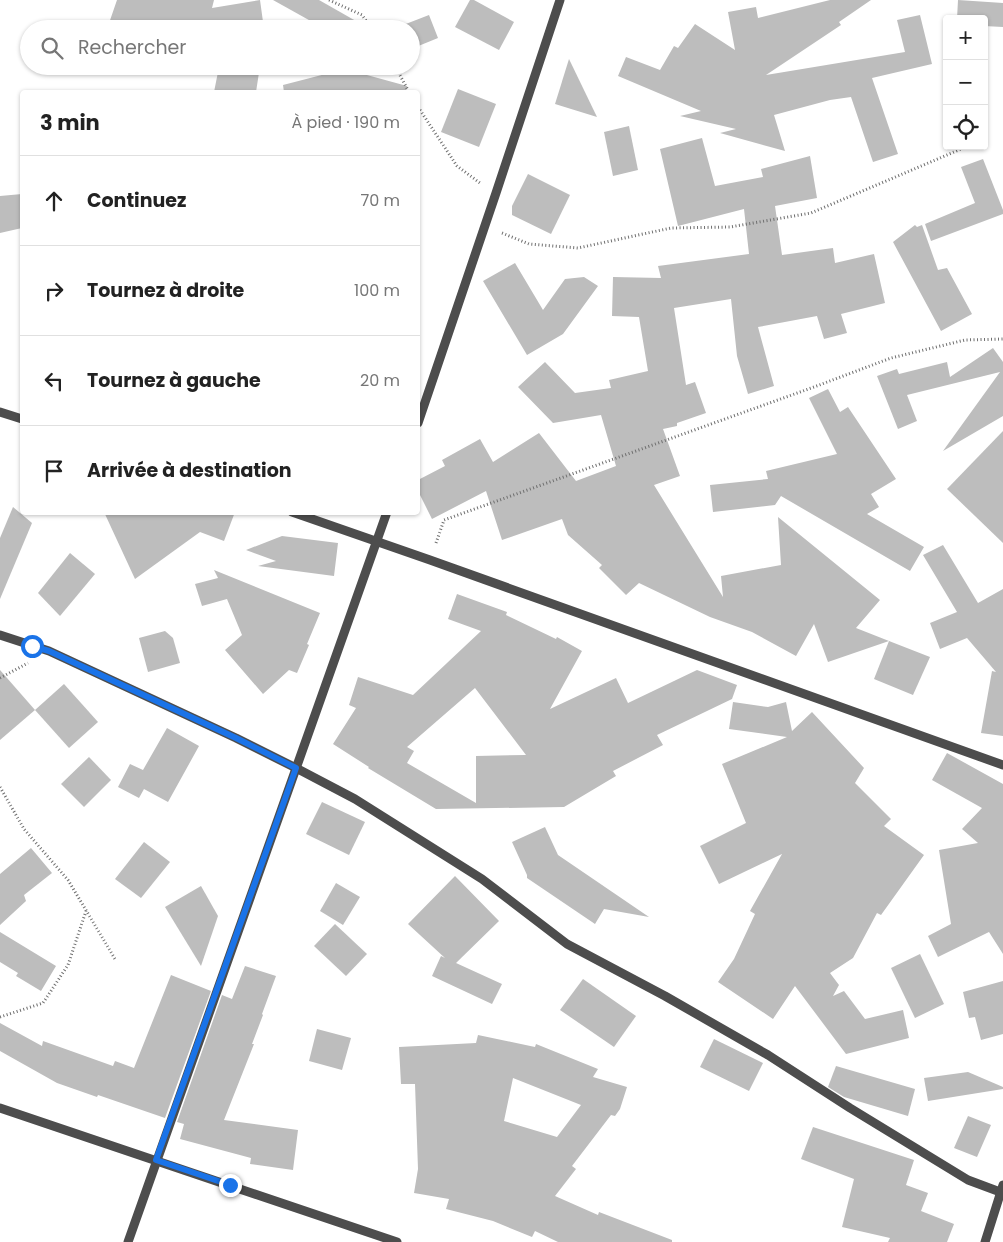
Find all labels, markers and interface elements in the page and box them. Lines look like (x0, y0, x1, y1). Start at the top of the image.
map controls (943, 15, 988, 150)
button: + (943, 15, 988, 60)
search box (20, 20, 420, 75)
icon: search (38, 34, 66, 62)
text: Rechercher (78, 34, 186, 61)
button: − (943, 60, 988, 105)
button: locate (943, 105, 988, 150)
text: 3 min (40, 108, 100, 137)
text: À pied · 190 m (292, 111, 400, 134)
icon: ahead (40, 187, 68, 215)
text: Continuez (87, 187, 186, 214)
text: 70 m (360, 189, 400, 212)
icon: right (40, 277, 68, 305)
text: Tournez à droite (87, 277, 244, 304)
text: 100 m (354, 279, 400, 302)
icon: left (40, 367, 68, 395)
text: Tournez à gauche (87, 367, 261, 394)
text: 20 m (360, 369, 400, 392)
icon: arrive (40, 457, 68, 485)
text: Arrivée à destination (87, 457, 292, 484)
route start (21, 635, 44, 658)
route end (219, 1174, 242, 1197)

